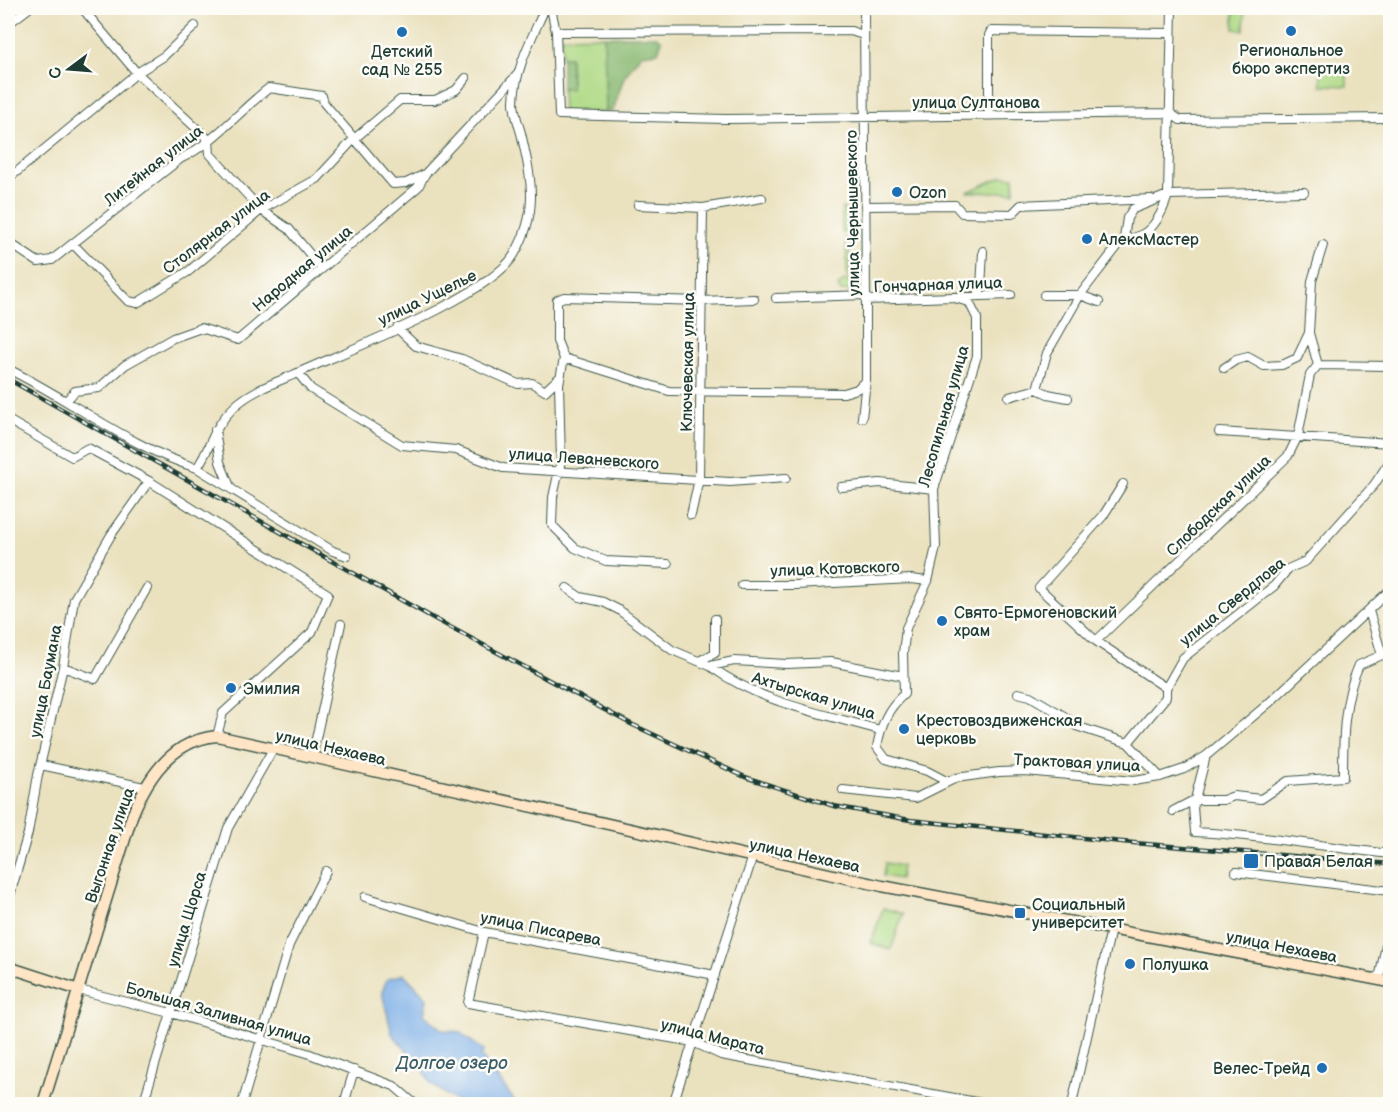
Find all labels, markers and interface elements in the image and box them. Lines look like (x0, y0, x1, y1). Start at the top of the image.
marker: Региональное бюро экспертиз (1284, 24, 1298, 38)
marker: Детский сад № 255 (395, 25, 409, 39)
north arrow (39, 39, 99, 99)
place label: Региональное бюро экспертиз (1232, 42, 1350, 79)
place label: Детский сад № 255 (362, 43, 442, 80)
text: С (45, 65, 67, 81)
street label: улица Султанова (912, 94, 1040, 113)
street label: Литейная улица (100, 121, 208, 211)
street label: улица Чернышевского (843, 130, 864, 296)
place label: Ozon (909, 184, 947, 203)
street label: Столярная улица (160, 185, 275, 279)
marker: Ozon (890, 185, 904, 199)
street label: Народная улица (249, 222, 357, 316)
place label: АлексМастер (1098, 231, 1199, 250)
marker: АлексМастер (1080, 232, 1094, 246)
street label: улица Ущелье (375, 266, 480, 330)
street label: Гончарная улица (873, 274, 1003, 297)
street label: Ключевская улица (678, 291, 699, 432)
street label: Лесопильная улица (915, 343, 974, 490)
street label: улица Леваневского (508, 445, 660, 474)
street label: Слободская улица (1163, 451, 1276, 561)
street label: улица Свердлова (1176, 553, 1290, 651)
street label: улица Котовского (770, 558, 900, 581)
place label: Свято-Ермогеновский храм (954, 604, 1117, 641)
marker: Свято-Ермогеновский храм (935, 614, 949, 628)
street label: улица Баумана (26, 622, 67, 740)
street label: Ахтырская улица (749, 668, 878, 724)
place label: Эмилия (243, 680, 300, 699)
marker: Эмилия (224, 681, 238, 695)
place label: Крестовоздвиженская церковь (916, 712, 1083, 749)
marker: Крестовоздвиженская церковь (897, 722, 911, 736)
street label: улица Нехаева (274, 727, 388, 771)
street label: Трактовая улица (1013, 751, 1141, 776)
street label: Выгонная улица (82, 785, 139, 906)
street label: улица Нехаева (748, 835, 862, 878)
marker: Правая Белая (1242, 852, 1260, 870)
place label: Правая Белая (1264, 853, 1373, 872)
street label: улица Щорса (164, 869, 211, 970)
place label: Социальный университет (1032, 896, 1126, 933)
marker: Социальный университет (1013, 906, 1027, 920)
street label: улица Писарева (479, 908, 603, 951)
street label: улица Нехаева (1225, 927, 1339, 968)
place label: Полушка (1142, 956, 1209, 975)
marker: Полушка (1123, 957, 1137, 971)
street label: Большая Заливная улица (123, 979, 314, 1050)
street label: улица Марата (659, 1015, 767, 1060)
water label: Долгое озеро (395, 1053, 508, 1074)
place label: Велес-Трейд (1213, 1060, 1310, 1079)
marker: Велес-Трейд (1315, 1061, 1329, 1075)

